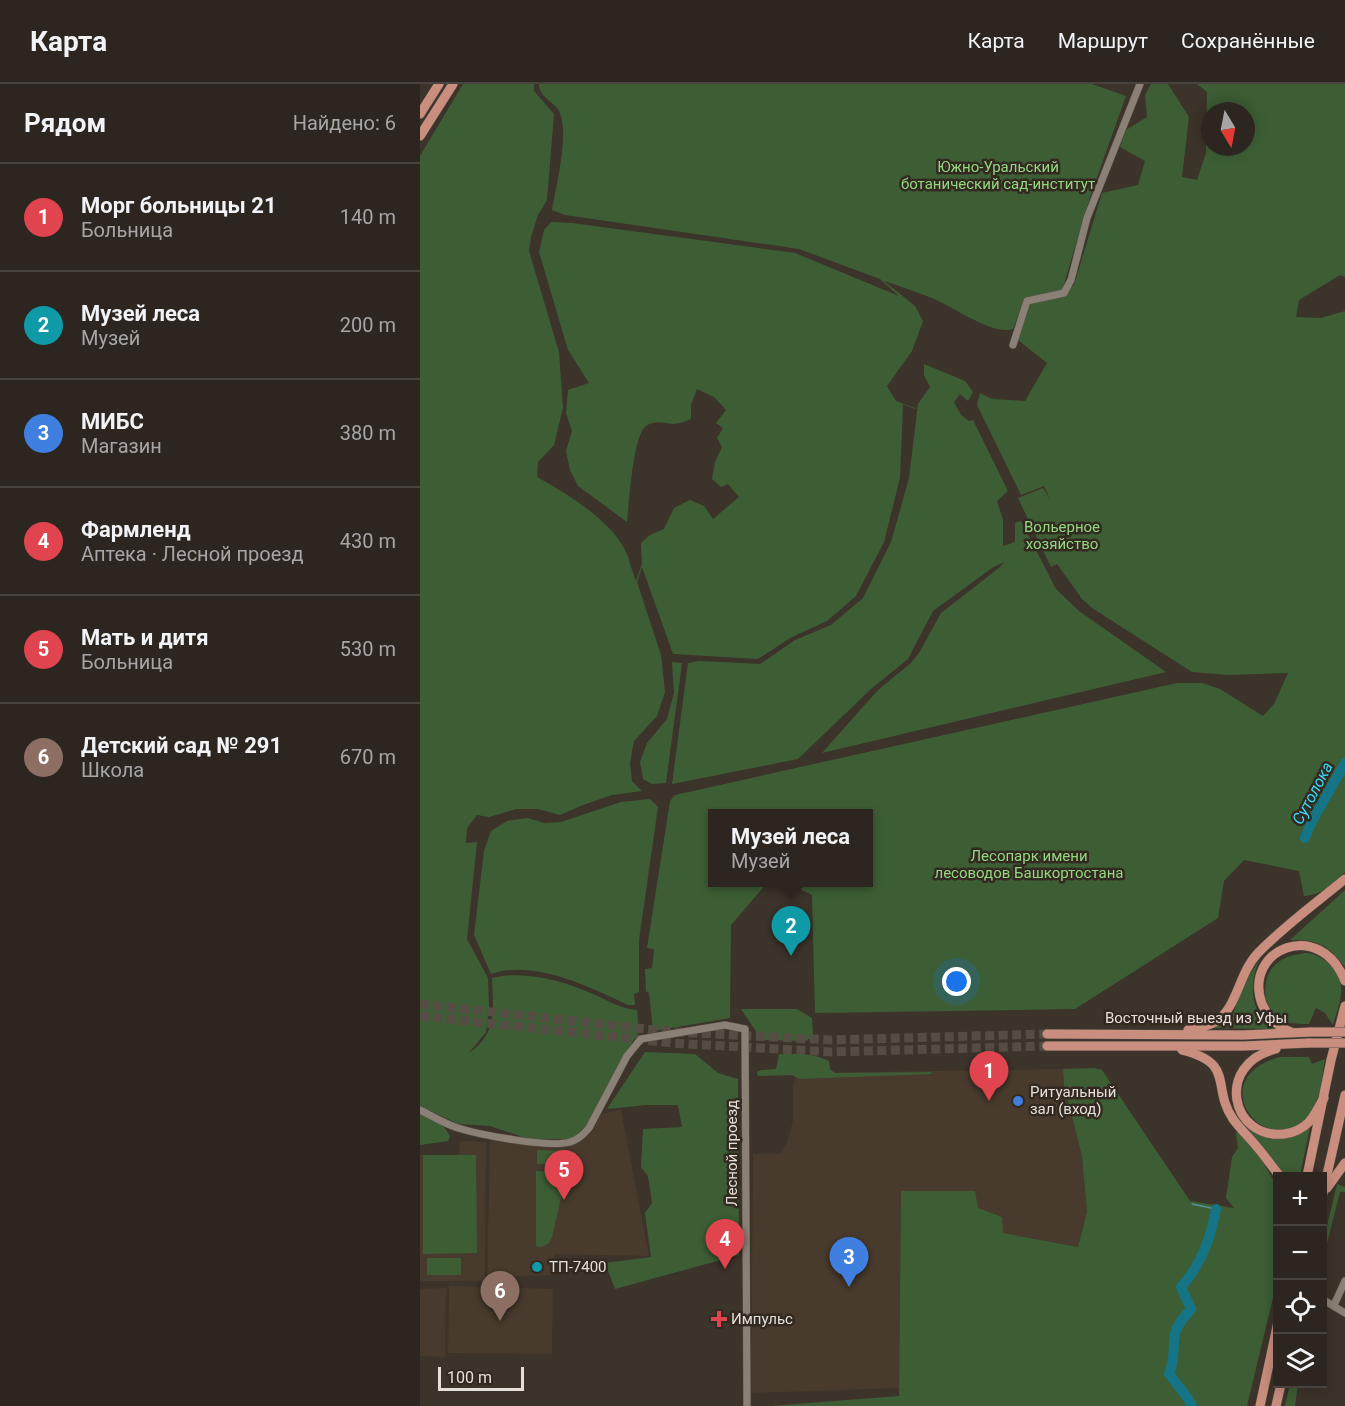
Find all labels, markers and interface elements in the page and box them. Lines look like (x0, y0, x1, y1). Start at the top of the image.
text: Карта (30, 25, 107, 58)
text: Карта (968, 29, 1025, 53)
text: Маршрут (1058, 29, 1148, 53)
text: Сохранённые (1181, 29, 1315, 53)
north arrow (1201, 102, 1255, 156)
text: Рядом (24, 108, 106, 138)
text: Найдено: 6 (293, 111, 396, 135)
park label: Южно-Уральский ботанический сад-институт (901, 158, 1095, 193)
text: Морг больницы 21 (81, 193, 277, 218)
text: 1 (38, 205, 49, 229)
text: 140 m (340, 205, 396, 229)
text: Больница (81, 218, 173, 242)
text: Музей леса (81, 301, 200, 326)
text: 2 (38, 313, 49, 337)
text: 200 m (340, 313, 396, 337)
text: Музей (81, 326, 140, 350)
text: МИБС (81, 409, 144, 434)
text: 3 (38, 421, 49, 445)
text: 380 m (340, 421, 396, 445)
text: Магазин (81, 434, 162, 458)
text: Фармленд (81, 517, 191, 542)
park label: Вольерное хозяйство (1024, 518, 1100, 553)
text: 4 (38, 529, 49, 553)
text: 430 m (340, 529, 396, 553)
text: Аптека · Лесной проезд (81, 542, 304, 566)
text: Мать и дитя (81, 625, 209, 650)
text: 5 (38, 637, 49, 661)
text: 530 m (340, 637, 396, 661)
text: Больница (81, 650, 173, 674)
text: Детский сад № 291 (81, 733, 282, 758)
text: 6 (38, 745, 49, 769)
text: 670 m (340, 745, 396, 769)
text: Школа (81, 758, 144, 782)
water label: Сутолока (1288, 759, 1337, 828)
popup (708, 809, 873, 887)
text: Музей леса (731, 824, 850, 849)
park label: Лесопарк имени лесоводов Башкортостана (934, 847, 1124, 882)
text: Музей (731, 849, 790, 873)
pin: 2 (772, 906, 811, 956)
your location (942, 967, 971, 996)
street label: Восточный выезд из Уфы (1105, 1009, 1287, 1027)
pin: 1 (970, 1052, 1008, 1101)
place label: Ритуальный зал (вход) (1030, 1083, 1116, 1118)
marker: Ритуальный зал (вход) (1011, 1094, 1025, 1108)
street label: Лесной проезд (723, 1100, 741, 1206)
pin: 5 (544, 1150, 584, 1200)
map controls (1273, 1172, 1327, 1388)
button: + (1273, 1172, 1327, 1226)
pin: 4 (706, 1220, 744, 1269)
button: − (1273, 1226, 1327, 1280)
pin: 3 (830, 1238, 868, 1287)
place label: ТП-7400 (549, 1258, 607, 1276)
marker: ТП-7400 (530, 1260, 544, 1274)
pin: 6 (480, 1272, 520, 1321)
button: locate (1273, 1280, 1327, 1334)
place label: Импульс (731, 1310, 793, 1328)
marker: Импульс (712, 1312, 726, 1326)
button: layers (1273, 1334, 1327, 1388)
scale bar (438, 1364, 524, 1392)
text: 100 m (447, 1368, 492, 1387)

